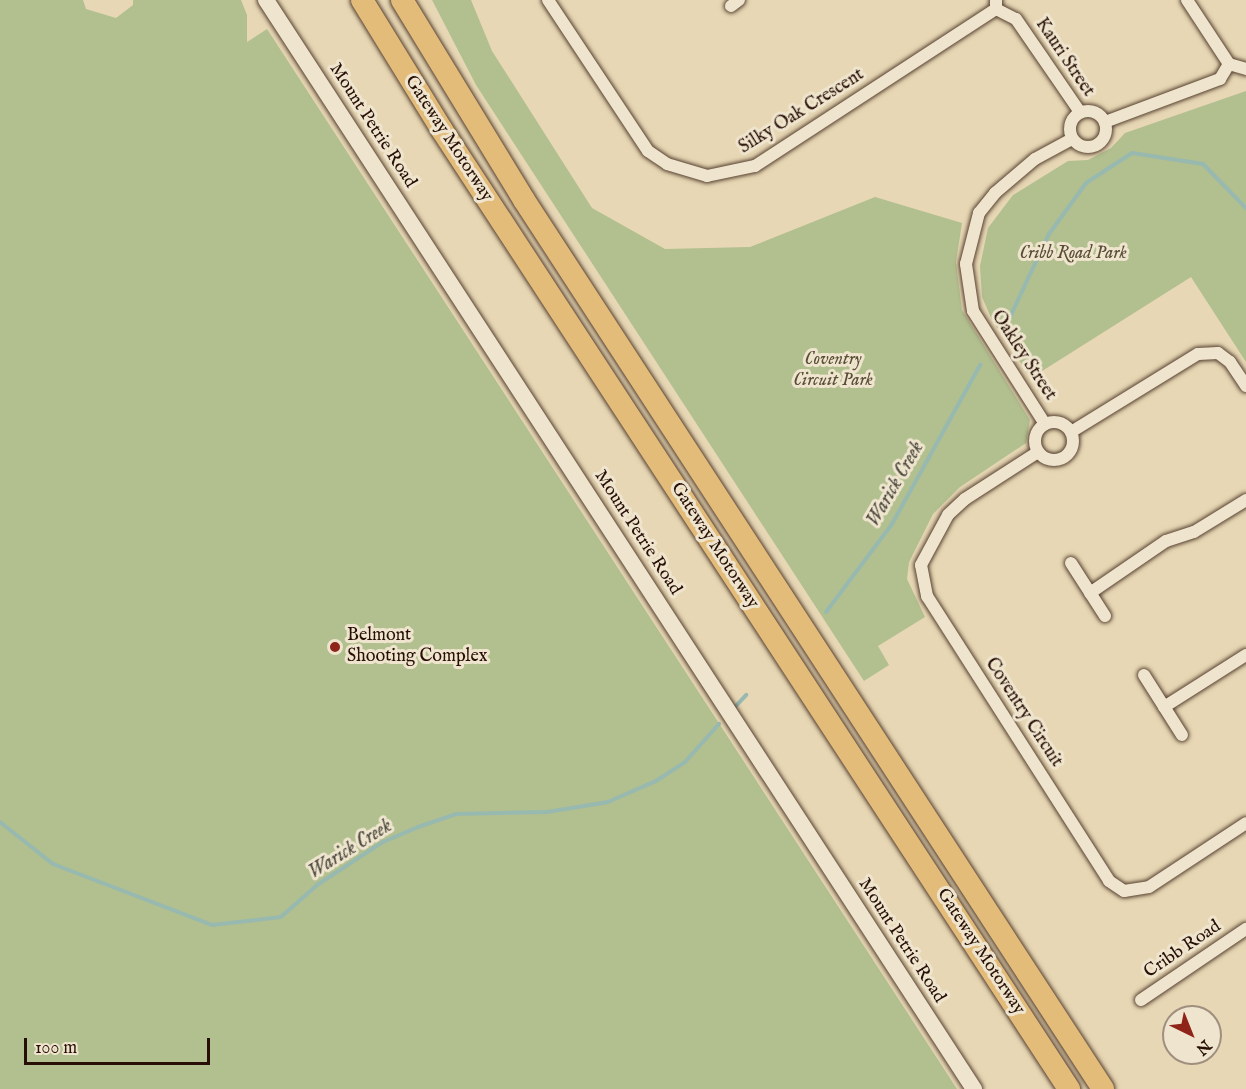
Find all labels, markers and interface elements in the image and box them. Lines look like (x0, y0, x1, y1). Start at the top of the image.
street label: Kauri Street (1030, 15, 1098, 101)
street label: Mount Petrie Road (324, 60, 420, 192)
street label: Silky Oak Crescent (735, 65, 869, 159)
street label: Gateway Motorway (399, 72, 497, 206)
park label: Cribb Road Park (1019, 243, 1127, 265)
street label: Oakley Street (986, 307, 1060, 405)
park label: Coventry Circuit Park (793, 350, 873, 392)
water label: Warick Creek (861, 437, 929, 531)
street label: Mount Petrie Road (589, 467, 685, 599)
street label: Gateway Motorway (665, 479, 763, 613)
place label: Belmont Shooting Complex (347, 626, 487, 668)
marker: Belmont Shooting Complex (328, 640, 342, 654)
street label: Coventry Circuit (980, 654, 1066, 772)
water label: Warick Creek (304, 814, 396, 884)
street label: Mount Petrie Road (853, 875, 949, 1007)
street label: Gateway Motorway (931, 885, 1029, 1019)
street label: Cribb Road (1140, 916, 1226, 984)
north arrow (1162, 1005, 1222, 1065)
scale bar (27, 1026, 213, 1064)
text: N (1191, 1035, 1215, 1059)
text: 100 m (35, 1037, 77, 1060)

